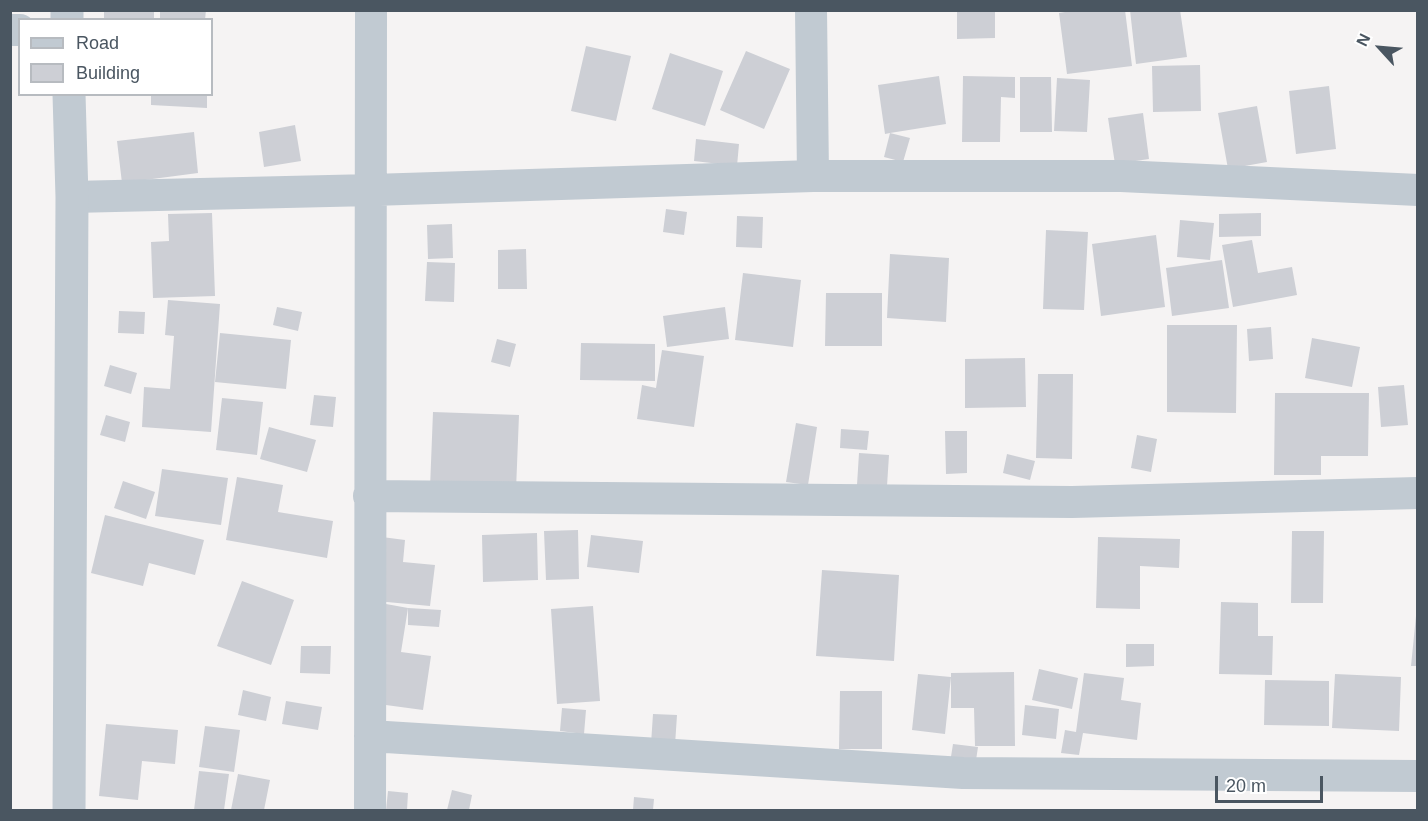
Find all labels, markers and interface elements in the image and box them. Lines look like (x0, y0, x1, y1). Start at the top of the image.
legend (18, 18, 213, 96)
north arrow (1350, 18, 1410, 78)
text: N (1353, 31, 1374, 49)
text: Road (76, 33, 119, 53)
text: Building (76, 63, 140, 83)
scale bar (1218, 764, 1326, 802)
text: 20 m (1226, 776, 1266, 796)

